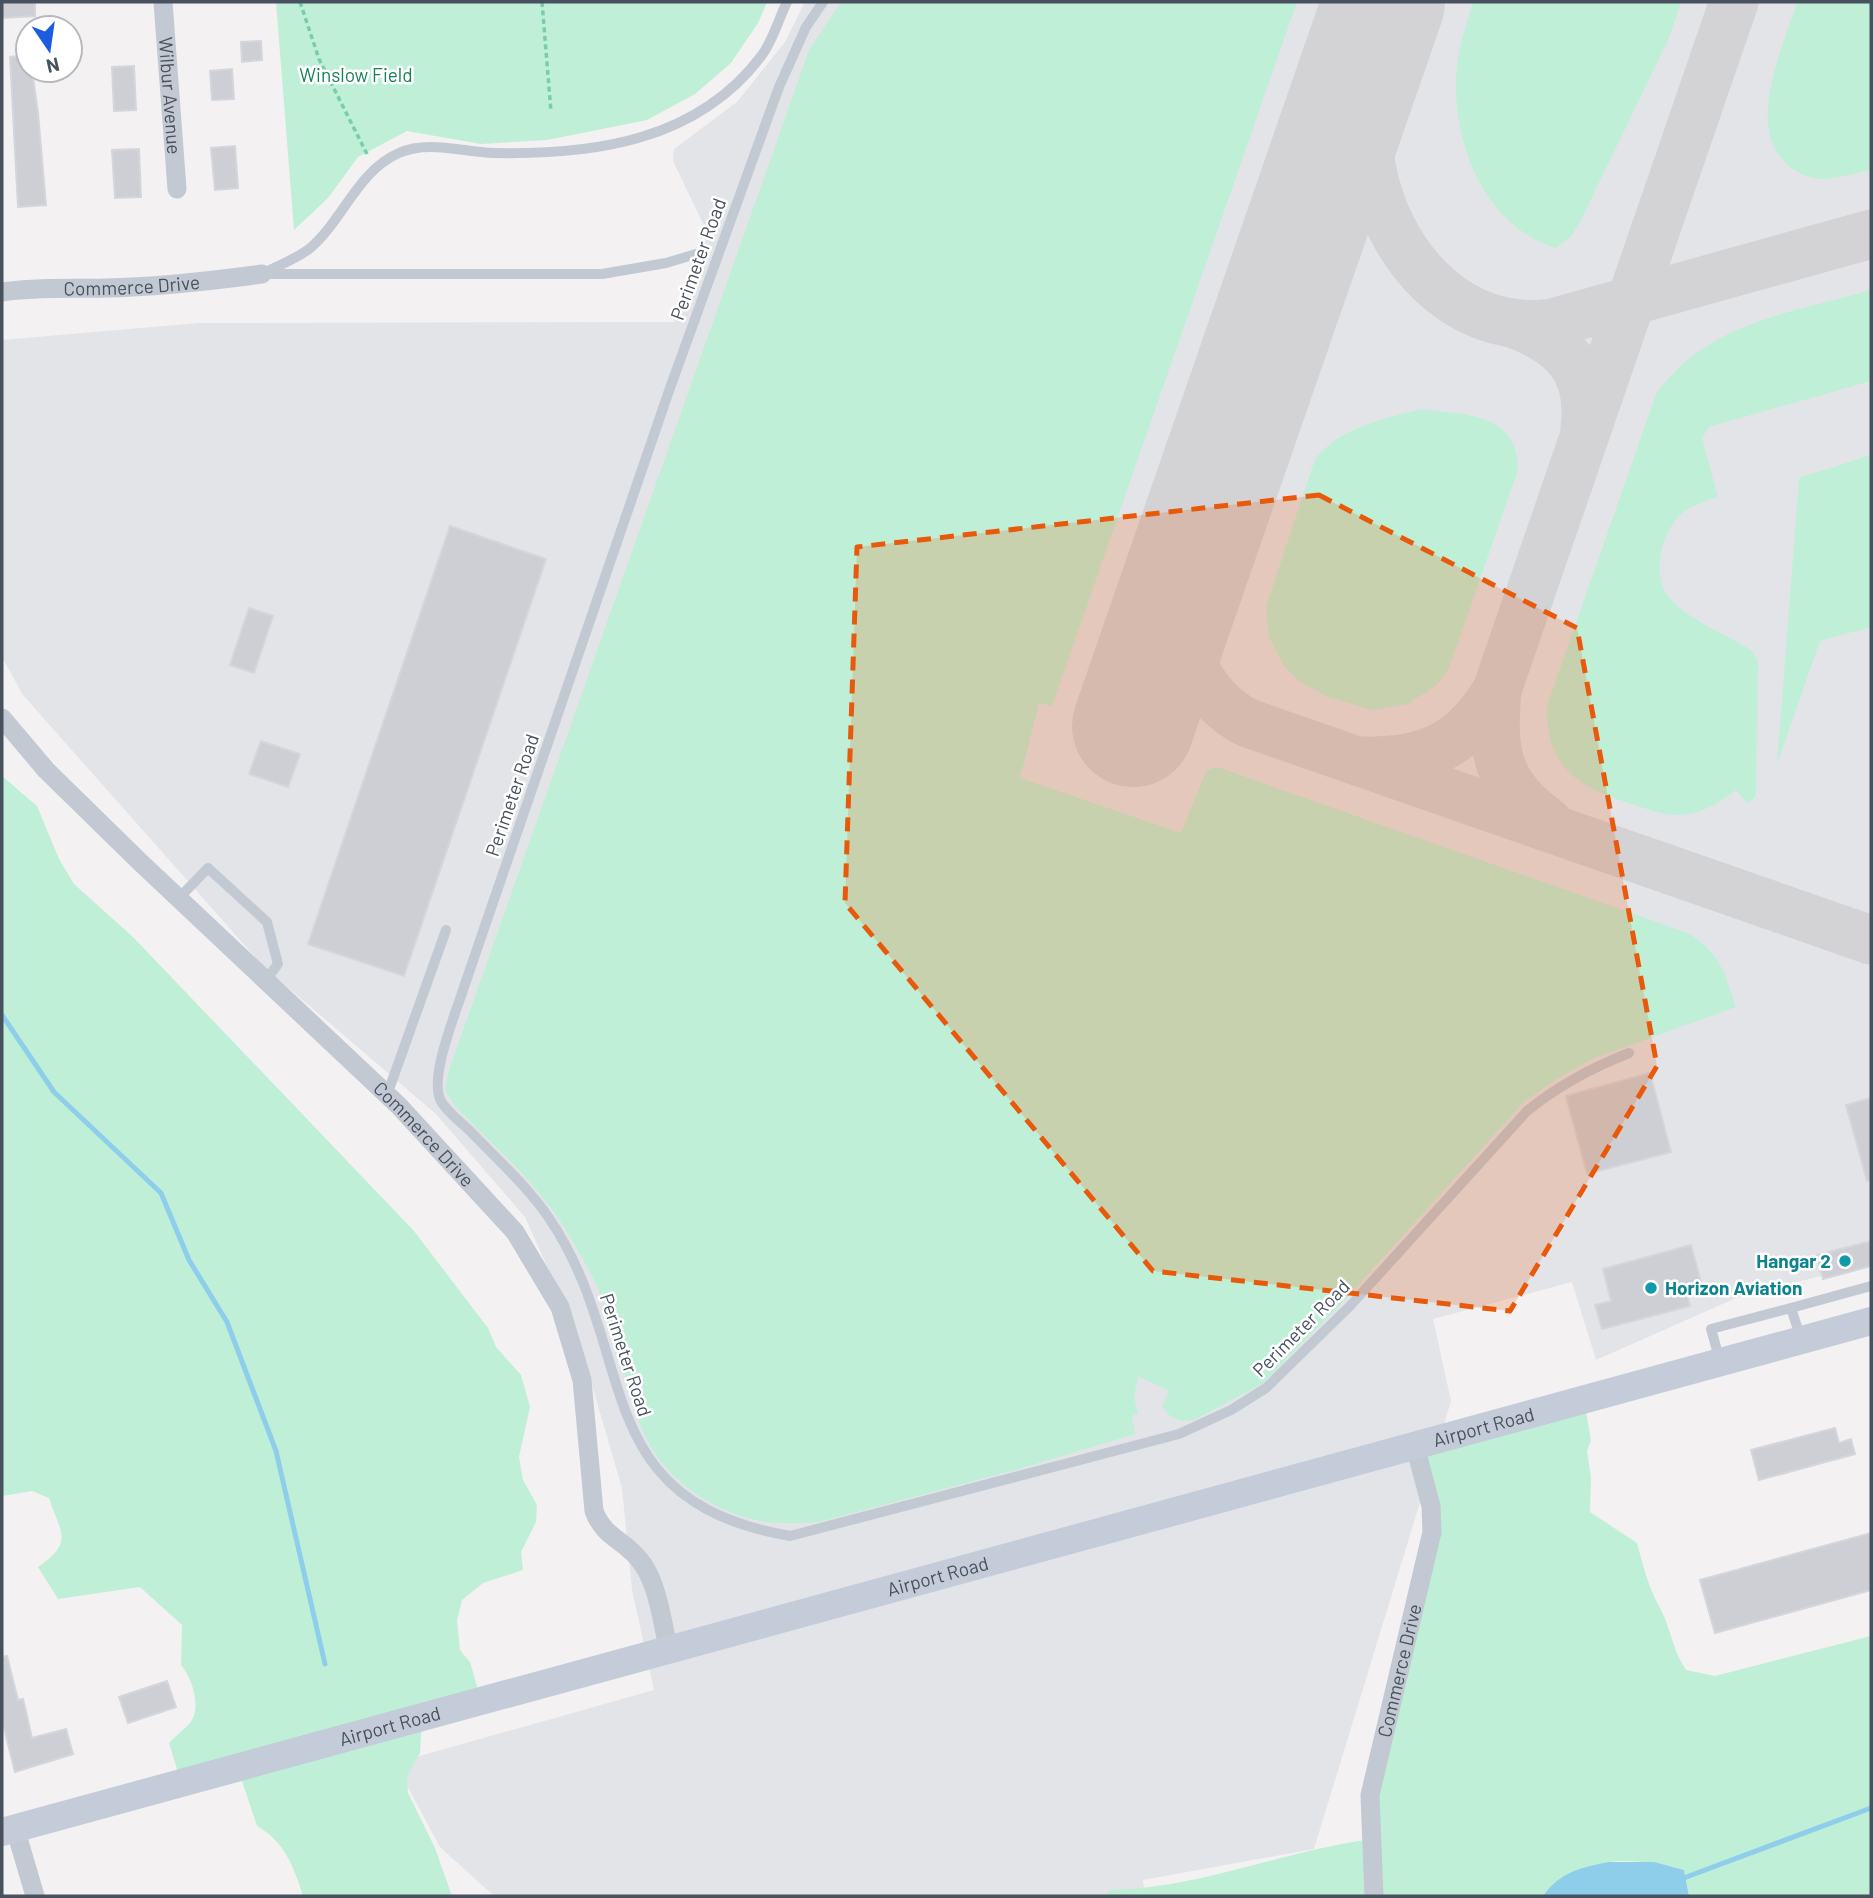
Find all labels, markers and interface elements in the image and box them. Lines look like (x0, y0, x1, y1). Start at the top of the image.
north arrow (14, 14, 84, 84)
street label: Wilbur Avenue (155, 36, 186, 155)
text: N (44, 53, 62, 79)
park label: Winslow Field (299, 63, 413, 86)
street label: Perimeter Road (665, 195, 730, 323)
street label: Commerce Drive (64, 270, 201, 299)
street label: Perimeter Road (480, 731, 543, 859)
street label: Commerce Drive (369, 1076, 479, 1191)
place label: Hangar 2 (1756, 1249, 1831, 1272)
marker: Hangar 2 (1837, 1253, 1853, 1269)
street label: Perimeter Road (1247, 1274, 1354, 1381)
place label: Horizon Aviation (1665, 1276, 1803, 1299)
marker: Horizon Aviation (1643, 1280, 1659, 1296)
street label: Perimeter Road (596, 1290, 657, 1419)
street label: Airport Road (1430, 1402, 1537, 1451)
street label: Airport Road (884, 1551, 991, 1601)
street label: Commerce Drive (1372, 1601, 1426, 1739)
street label: Airport Road (336, 1701, 443, 1750)

